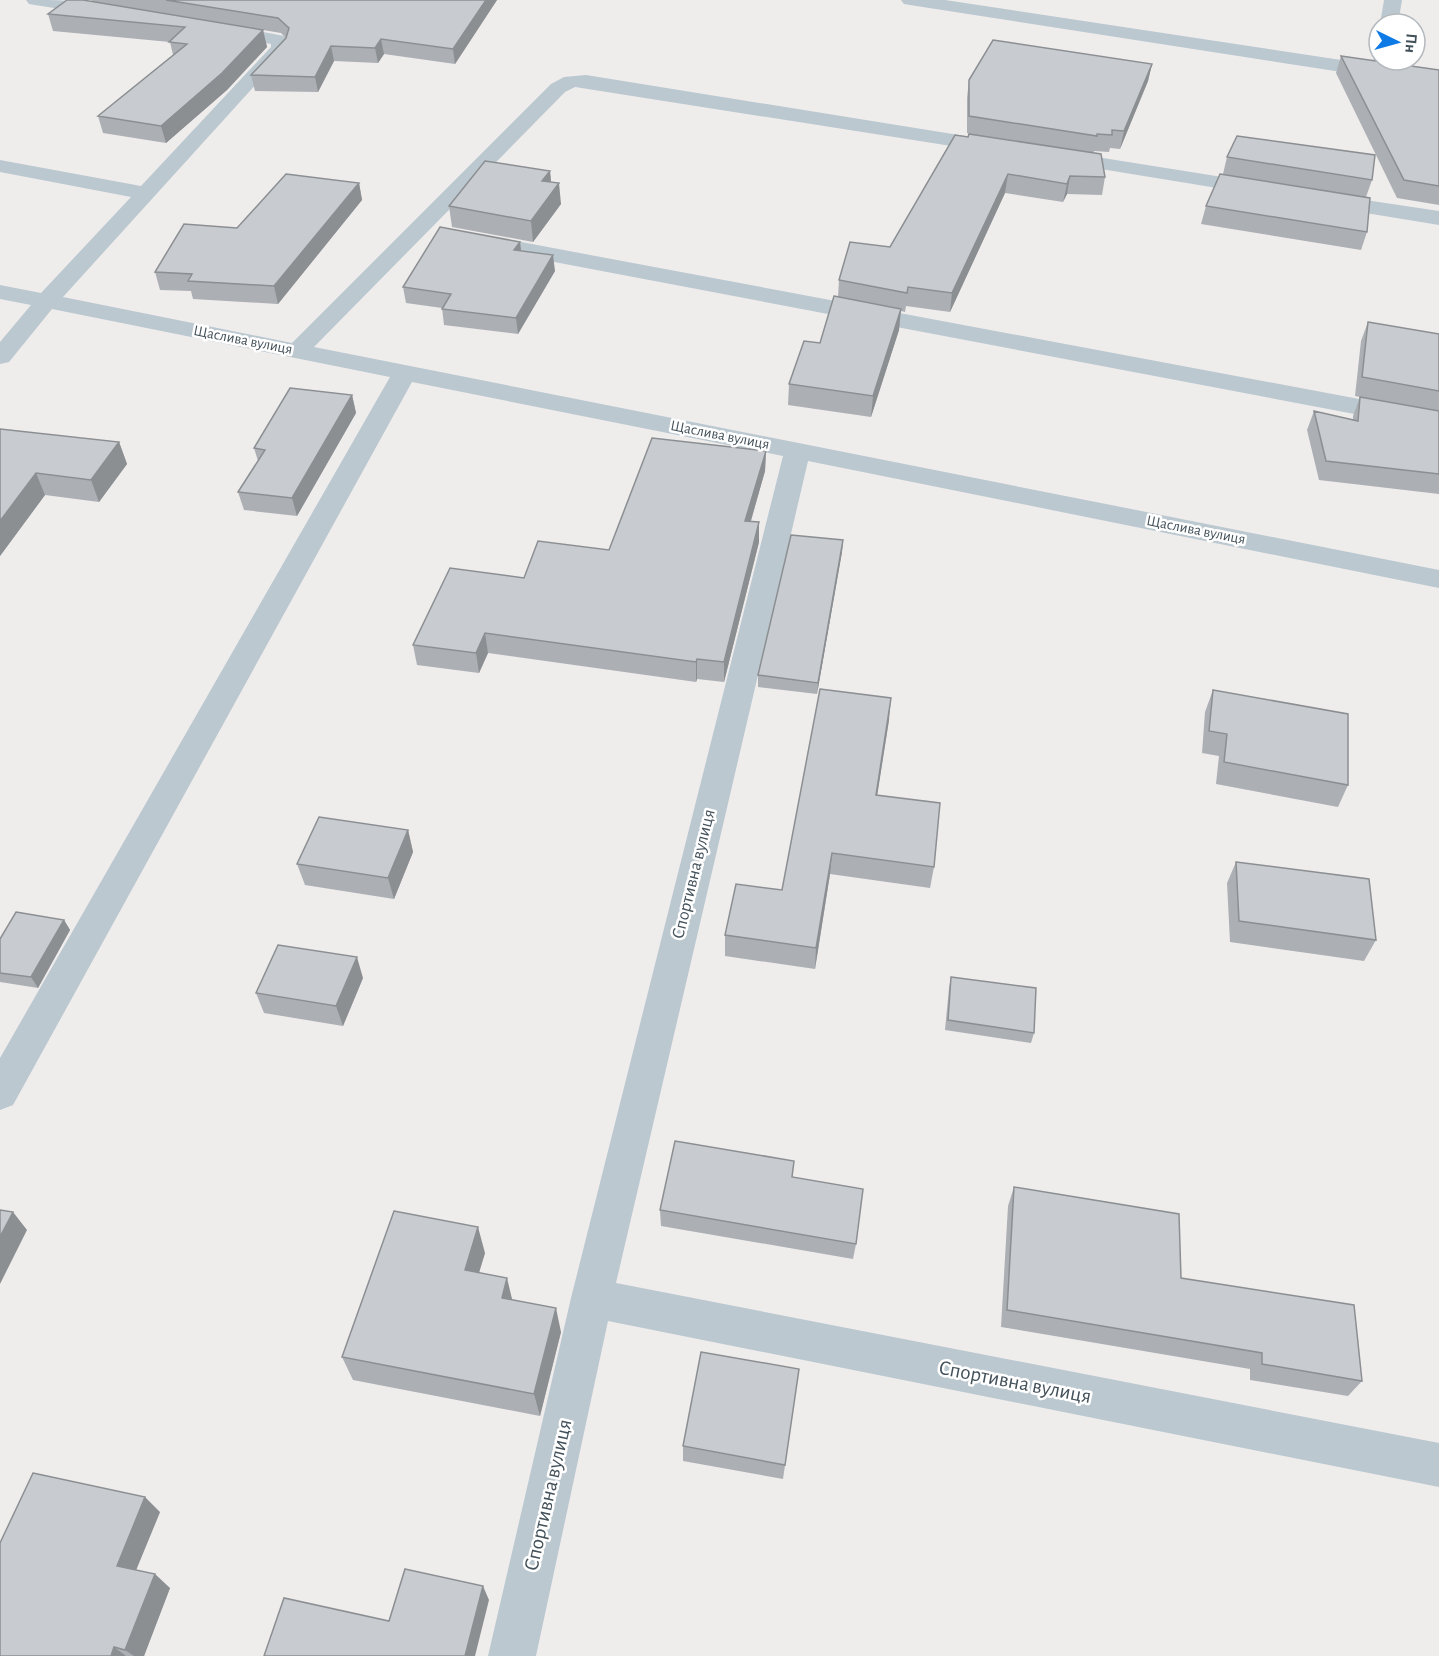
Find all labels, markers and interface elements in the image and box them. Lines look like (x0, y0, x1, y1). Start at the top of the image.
north arrow (1367, 12, 1427, 72)
text: Пн (1402, 33, 1420, 54)
street label: Щаслива вулиця (192, 323, 294, 357)
street label: Щаслива вулиця (669, 418, 771, 452)
street label: Щаслива вулиця (1145, 513, 1247, 547)
street label: Спортивна вулиця (669, 807, 719, 941)
street label: Спортивна вулиця (937, 1357, 1093, 1407)
street label: Спортивна вулиця (520, 1417, 576, 1573)

